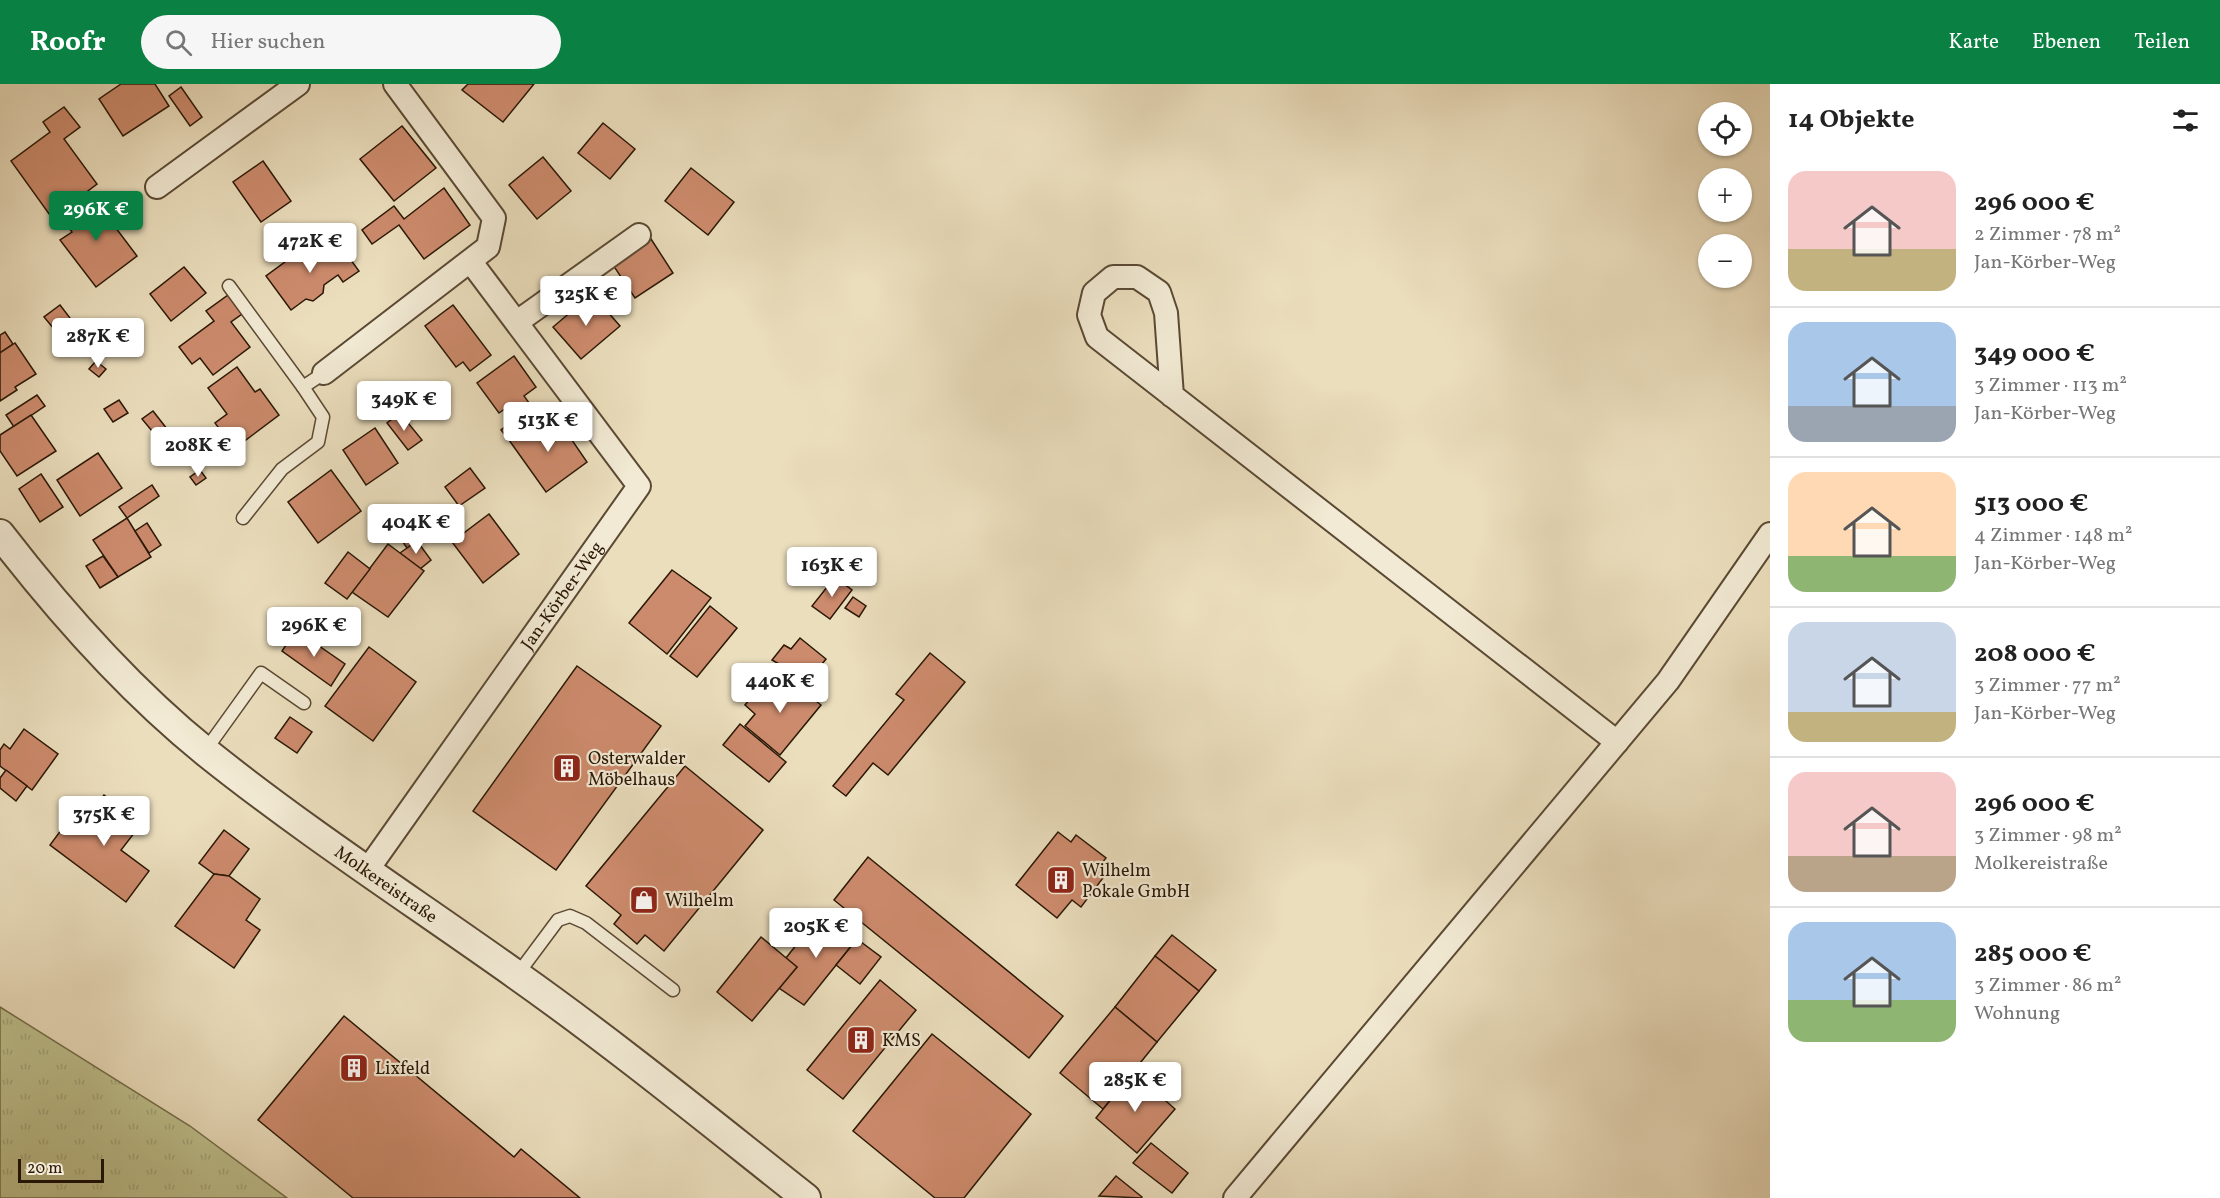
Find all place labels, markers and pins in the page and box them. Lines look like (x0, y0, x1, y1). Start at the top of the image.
pin: 296K € (47, 191, 145, 242)
pin: 472K € (261, 223, 359, 274)
pin: 325K € (537, 276, 635, 327)
pin: 287K € (49, 318, 147, 369)
pin: 349K € (355, 381, 453, 432)
pin: 513K € (499, 402, 597, 453)
pin: 208K € (149, 427, 247, 478)
pin: 404K € (367, 504, 465, 555)
pin: 163K € (783, 547, 881, 598)
pin: 296K € (265, 607, 363, 658)
pin: 440K € (731, 663, 829, 714)
place label: Osterwalder Möbelhaus (588, 747, 686, 793)
building icon: Osterwalder Möbelhaus (551, 752, 583, 784)
pin: 375K € (55, 796, 153, 847)
place label: Wilhelm Pokale GmbH (1082, 859, 1190, 905)
building icon: Wilhelm Pokale GmbH (1045, 864, 1077, 896)
shop icon: Wilhelm (628, 884, 660, 916)
place label: Wilhelm (665, 889, 734, 914)
pin: 205K € (767, 908, 865, 959)
building icon: KMS (845, 1024, 877, 1056)
place label: KMS (882, 1029, 921, 1054)
building icon: Lixfeld (338, 1052, 370, 1084)
place label: Lixfeld (375, 1057, 430, 1082)
pin: 285K € (1086, 1062, 1184, 1113)

